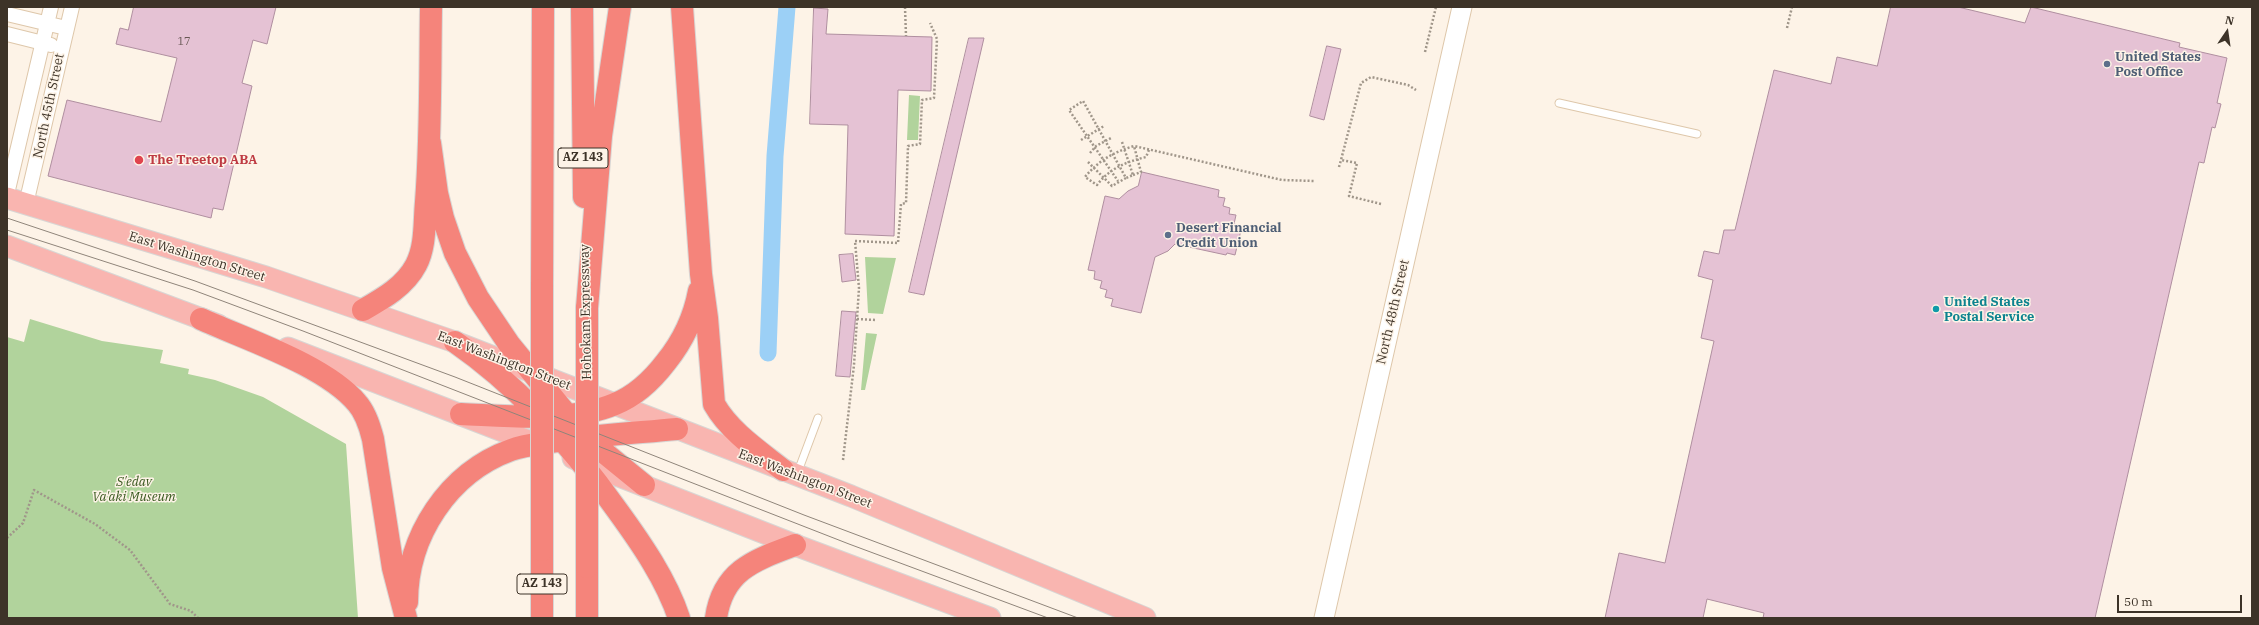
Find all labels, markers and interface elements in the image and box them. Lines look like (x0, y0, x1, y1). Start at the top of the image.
north arrow (2207, 12, 2247, 52)
text: N (2224, 13, 2236, 28)
house number: 17 (177, 35, 191, 49)
place label: United States Post Office (2115, 49, 2201, 80)
street label: North 45th Street (30, 52, 68, 160)
marker: United States Post Office (2102, 59, 2112, 69)
road number: AZ 143 (558, 148, 608, 168)
place label: The Treetop ABA (148, 152, 257, 168)
marker: The Treetop ABA (133, 154, 145, 166)
place label: Desert Financial Credit Union (1176, 220, 1282, 251)
street label: East Washington Street (127, 229, 267, 285)
marker: Desert Financial Credit Union (1163, 230, 1173, 240)
street label: Hohokam Expressway (577, 244, 595, 380)
street label: North 48th Street (1373, 258, 1413, 366)
place label: United States Postal Service (1944, 294, 2034, 325)
marker: United States Postal Service (1931, 304, 1941, 314)
street label: East Washington Street (435, 328, 573, 394)
street label: East Washington Street (736, 446, 874, 512)
park label: S'edav Va'aki Museum (92, 474, 176, 505)
road number: AZ 143 (517, 574, 567, 594)
scale bar (2119, 587, 2244, 613)
text: 50 m (2124, 594, 2153, 609)

